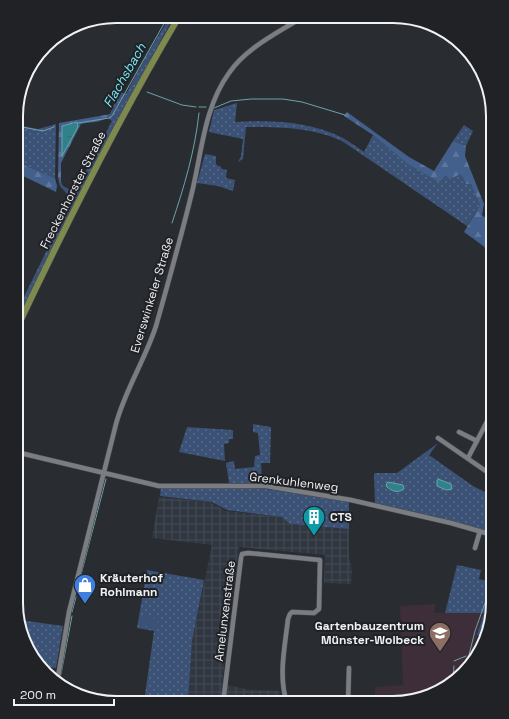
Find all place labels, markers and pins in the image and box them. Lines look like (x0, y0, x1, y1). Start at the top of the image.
building icon: CTS (301, 504, 327, 537)
place label: CTS (330, 509, 352, 525)
place label: Kräuterhof Rohlmann (100, 570, 163, 600)
shop icon: Kräuterhof Rohlmann (72, 572, 98, 605)
place label: Gartenbauzentrum Münster-Wolbeck (315, 618, 424, 648)
school or university icon: Gartenbauzentrum Münster-Wolbeck (427, 620, 453, 653)

